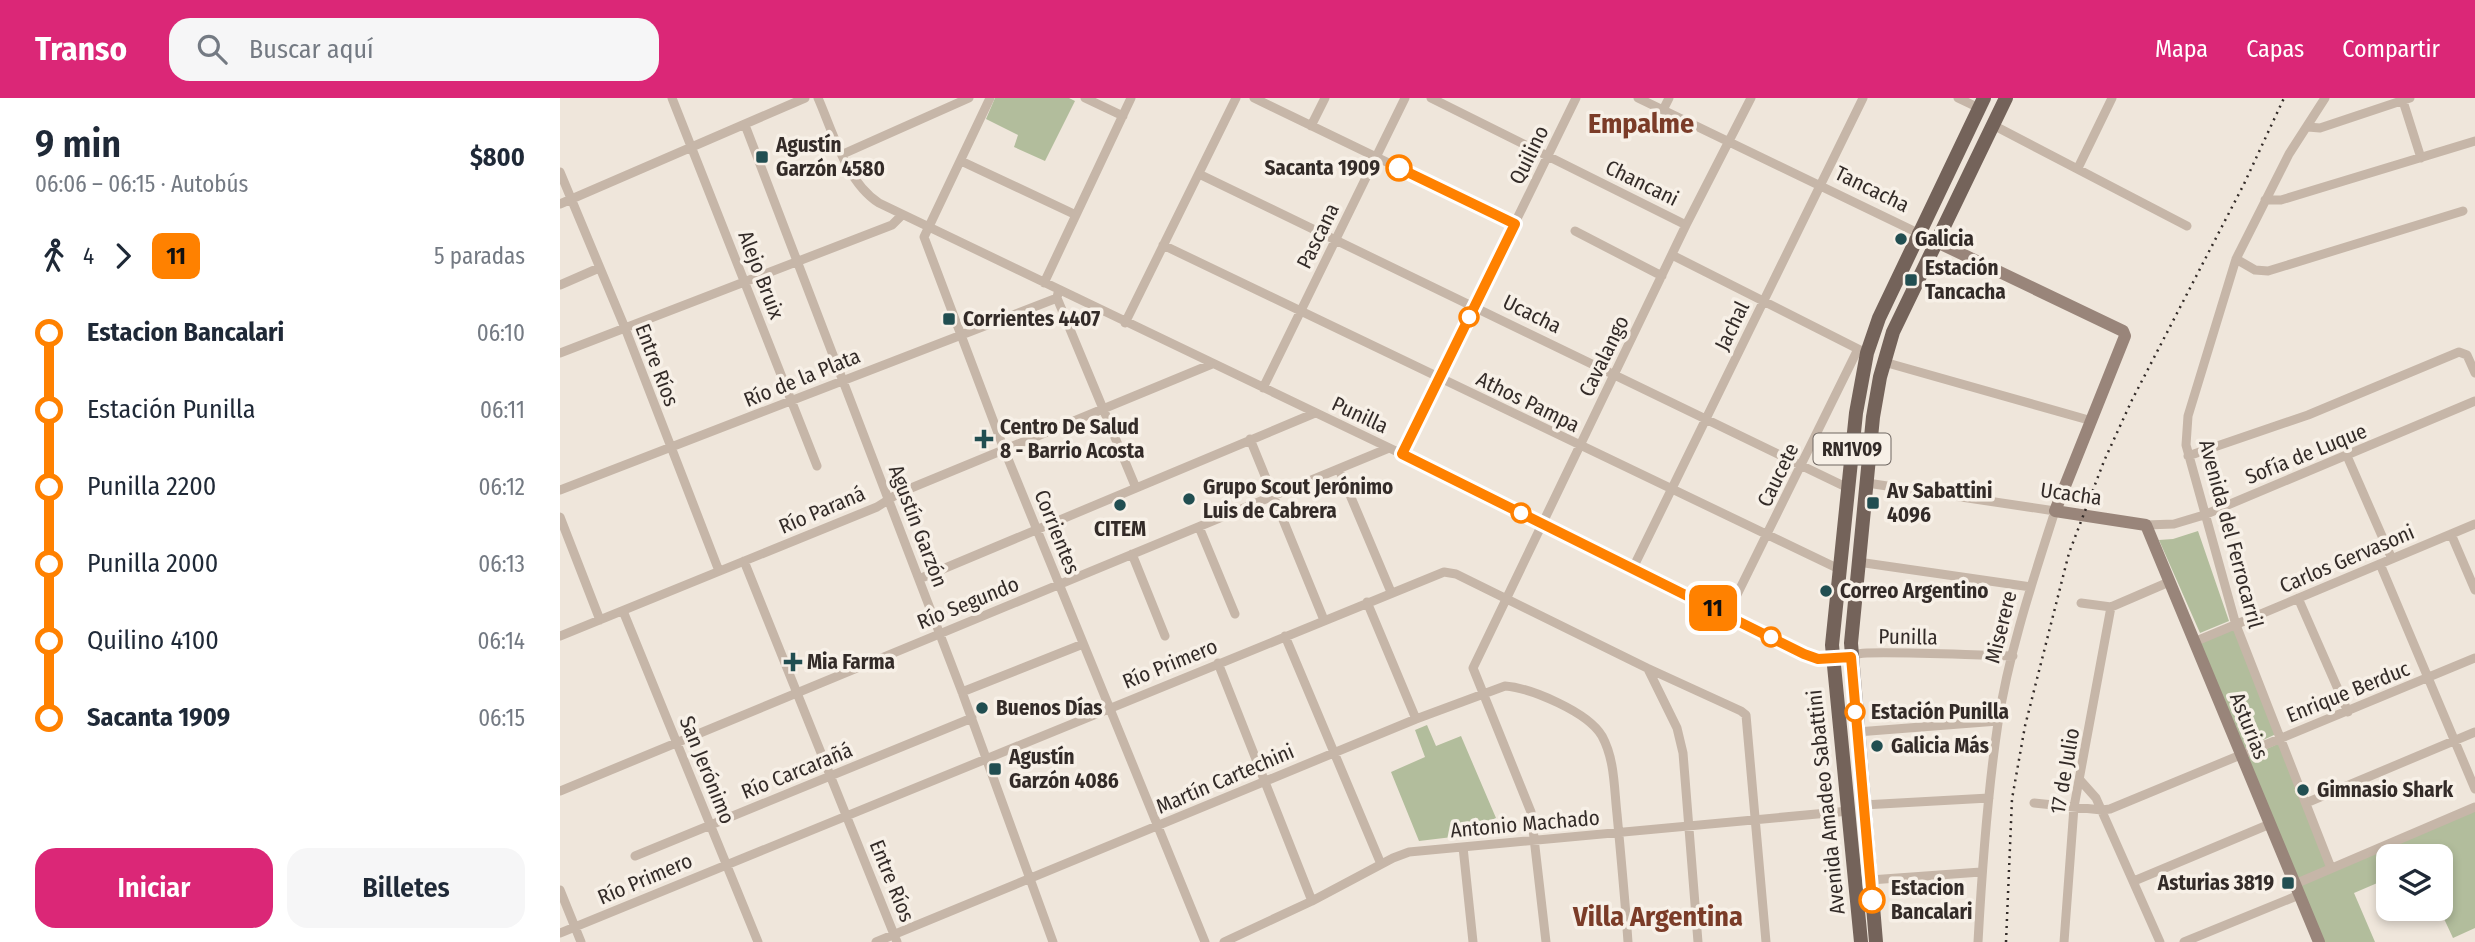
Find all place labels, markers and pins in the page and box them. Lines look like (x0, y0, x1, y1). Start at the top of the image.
place label: Agustín Garzón 4580 (775, 132, 885, 182)
marker: Agustín Garzón 4580 (754, 149, 770, 165)
place label: Sacanta 1909 (1264, 155, 1380, 181)
marker: Sacanta 1909 (1386, 155, 1412, 181)
place label: Galicia (1915, 226, 1974, 252)
marker: Galicia (1893, 231, 1909, 247)
place label: Estación Tancacha (1925, 255, 2006, 305)
marker: Estación Tancacha (1903, 272, 1919, 288)
place label: Corrientes 4407 (963, 306, 1100, 332)
unlabelled marker (1459, 307, 1479, 327)
marker: Corrientes 4407 (941, 311, 957, 327)
place label: Centro De Salud 8 - Barrio Acosta (1000, 414, 1144, 464)
marker: Centro De Salud 8 - Barrio Acosta (974, 429, 994, 449)
place label: Grupo Scout Jerónimo Luis de Cabrera (1203, 474, 1393, 524)
place label: Av Sabattini 4096 (1886, 478, 1992, 528)
marker: Grupo Scout Jerónimo Luis de Cabrera (1181, 491, 1197, 507)
marker: Av Sabattini 4096 (1865, 495, 1881, 511)
marker: CITEM (1112, 497, 1128, 513)
unlabelled marker (1511, 503, 1531, 523)
place label: CITEM (1094, 516, 1146, 542)
place label: Correo Argentino (1840, 578, 1988, 604)
marker: Correo Argentino (1818, 583, 1834, 599)
unlabelled marker (1761, 627, 1781, 647)
place label: Mia Farma (807, 649, 895, 675)
marker: Mia Farma (785, 654, 801, 670)
place label: Buenos Días (996, 695, 1103, 721)
place label: Estación Punilla (1871, 699, 2009, 725)
marker: Buenos Días (974, 700, 990, 716)
marker: Estación Punilla (1845, 702, 1865, 722)
place label: Galicia Más (1891, 733, 1989, 759)
marker: Galicia Más (1869, 738, 1885, 754)
place label: Agustín Garzón 4086 (1008, 744, 1119, 794)
marker: Agustín Garzón 4086 (987, 761, 1003, 777)
place label: Gimnasio Shark (2317, 777, 2453, 803)
marker: Gimnasio Shark (2295, 782, 2311, 798)
place label: Asturias 3819 (2157, 870, 2274, 896)
place label: Estacion Bancalari (1891, 875, 1973, 925)
marker: Asturias 3819 (2280, 875, 2296, 891)
marker: Estacion Bancalari (1859, 887, 1885, 913)

